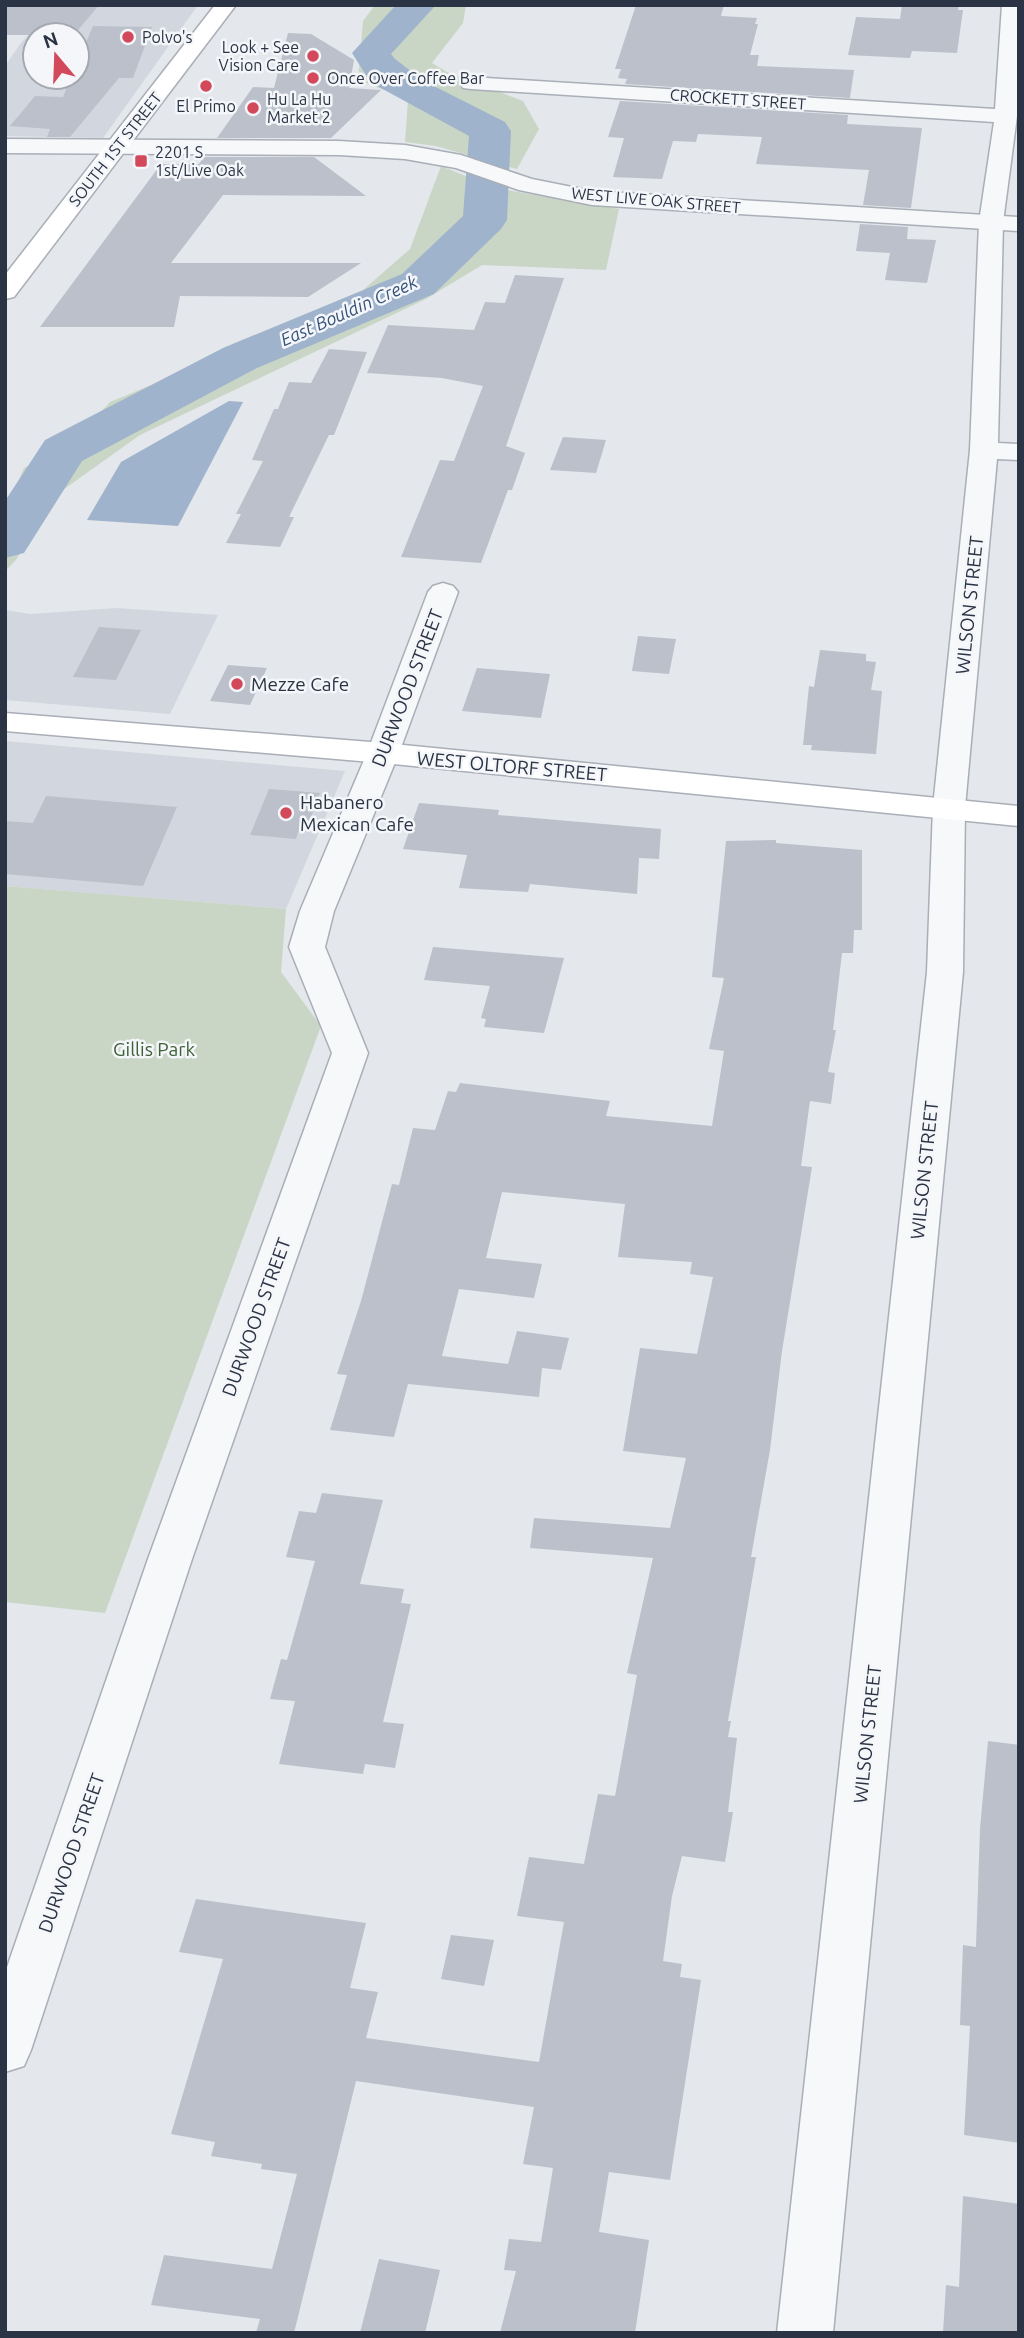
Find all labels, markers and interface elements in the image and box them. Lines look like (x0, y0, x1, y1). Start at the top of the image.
north arrow (21, 21, 91, 91)
text: N (40, 27, 61, 53)
place label: Polvo's (142, 28, 193, 46)
marker: Polvo's (120, 29, 136, 45)
place label: Look + See Vision Care (219, 38, 299, 74)
marker: Look + See Vision Care (305, 48, 321, 64)
place label: Once Over Coffee Bar (327, 69, 484, 87)
marker: Once Over Coffee Bar (305, 70, 321, 86)
marker: El Primo (198, 78, 214, 94)
street label: CROCKETT STREET (669, 85, 807, 113)
street label: SOUTH 1ST STREET (65, 88, 165, 209)
place label: Hu La Hu Market 2 (267, 90, 331, 126)
place label: El Primo (176, 97, 236, 115)
marker: Hu La Hu Market 2 (245, 100, 261, 116)
place label: 2201 S 1st/Live Oak (155, 143, 244, 179)
marker: 2201 S 1st/Live Oak (133, 153, 149, 169)
street label: WEST LIVE OAK STREET (571, 184, 741, 216)
water label: East Bouldin Creek (277, 271, 421, 349)
street label: WILSON STREET (951, 534, 987, 675)
street label: DURWOOD STREET (367, 606, 447, 770)
place label: Mezze Cafe (251, 673, 349, 695)
marker: Mezze Cafe (229, 676, 245, 692)
street label: WEST OLTORF STREET (416, 747, 609, 785)
place label: Habanero Mexican Cafe (300, 791, 414, 835)
marker: Habanero Mexican Cafe (278, 805, 294, 821)
park label: Gillis Park (113, 1038, 195, 1060)
street label: WILSON STREET (906, 1099, 942, 1240)
street label: DURWOOD STREET (217, 1234, 295, 1399)
street label: WILSON STREET (849, 1663, 885, 1804)
street label: DURWOOD STREET (33, 1770, 109, 1936)

